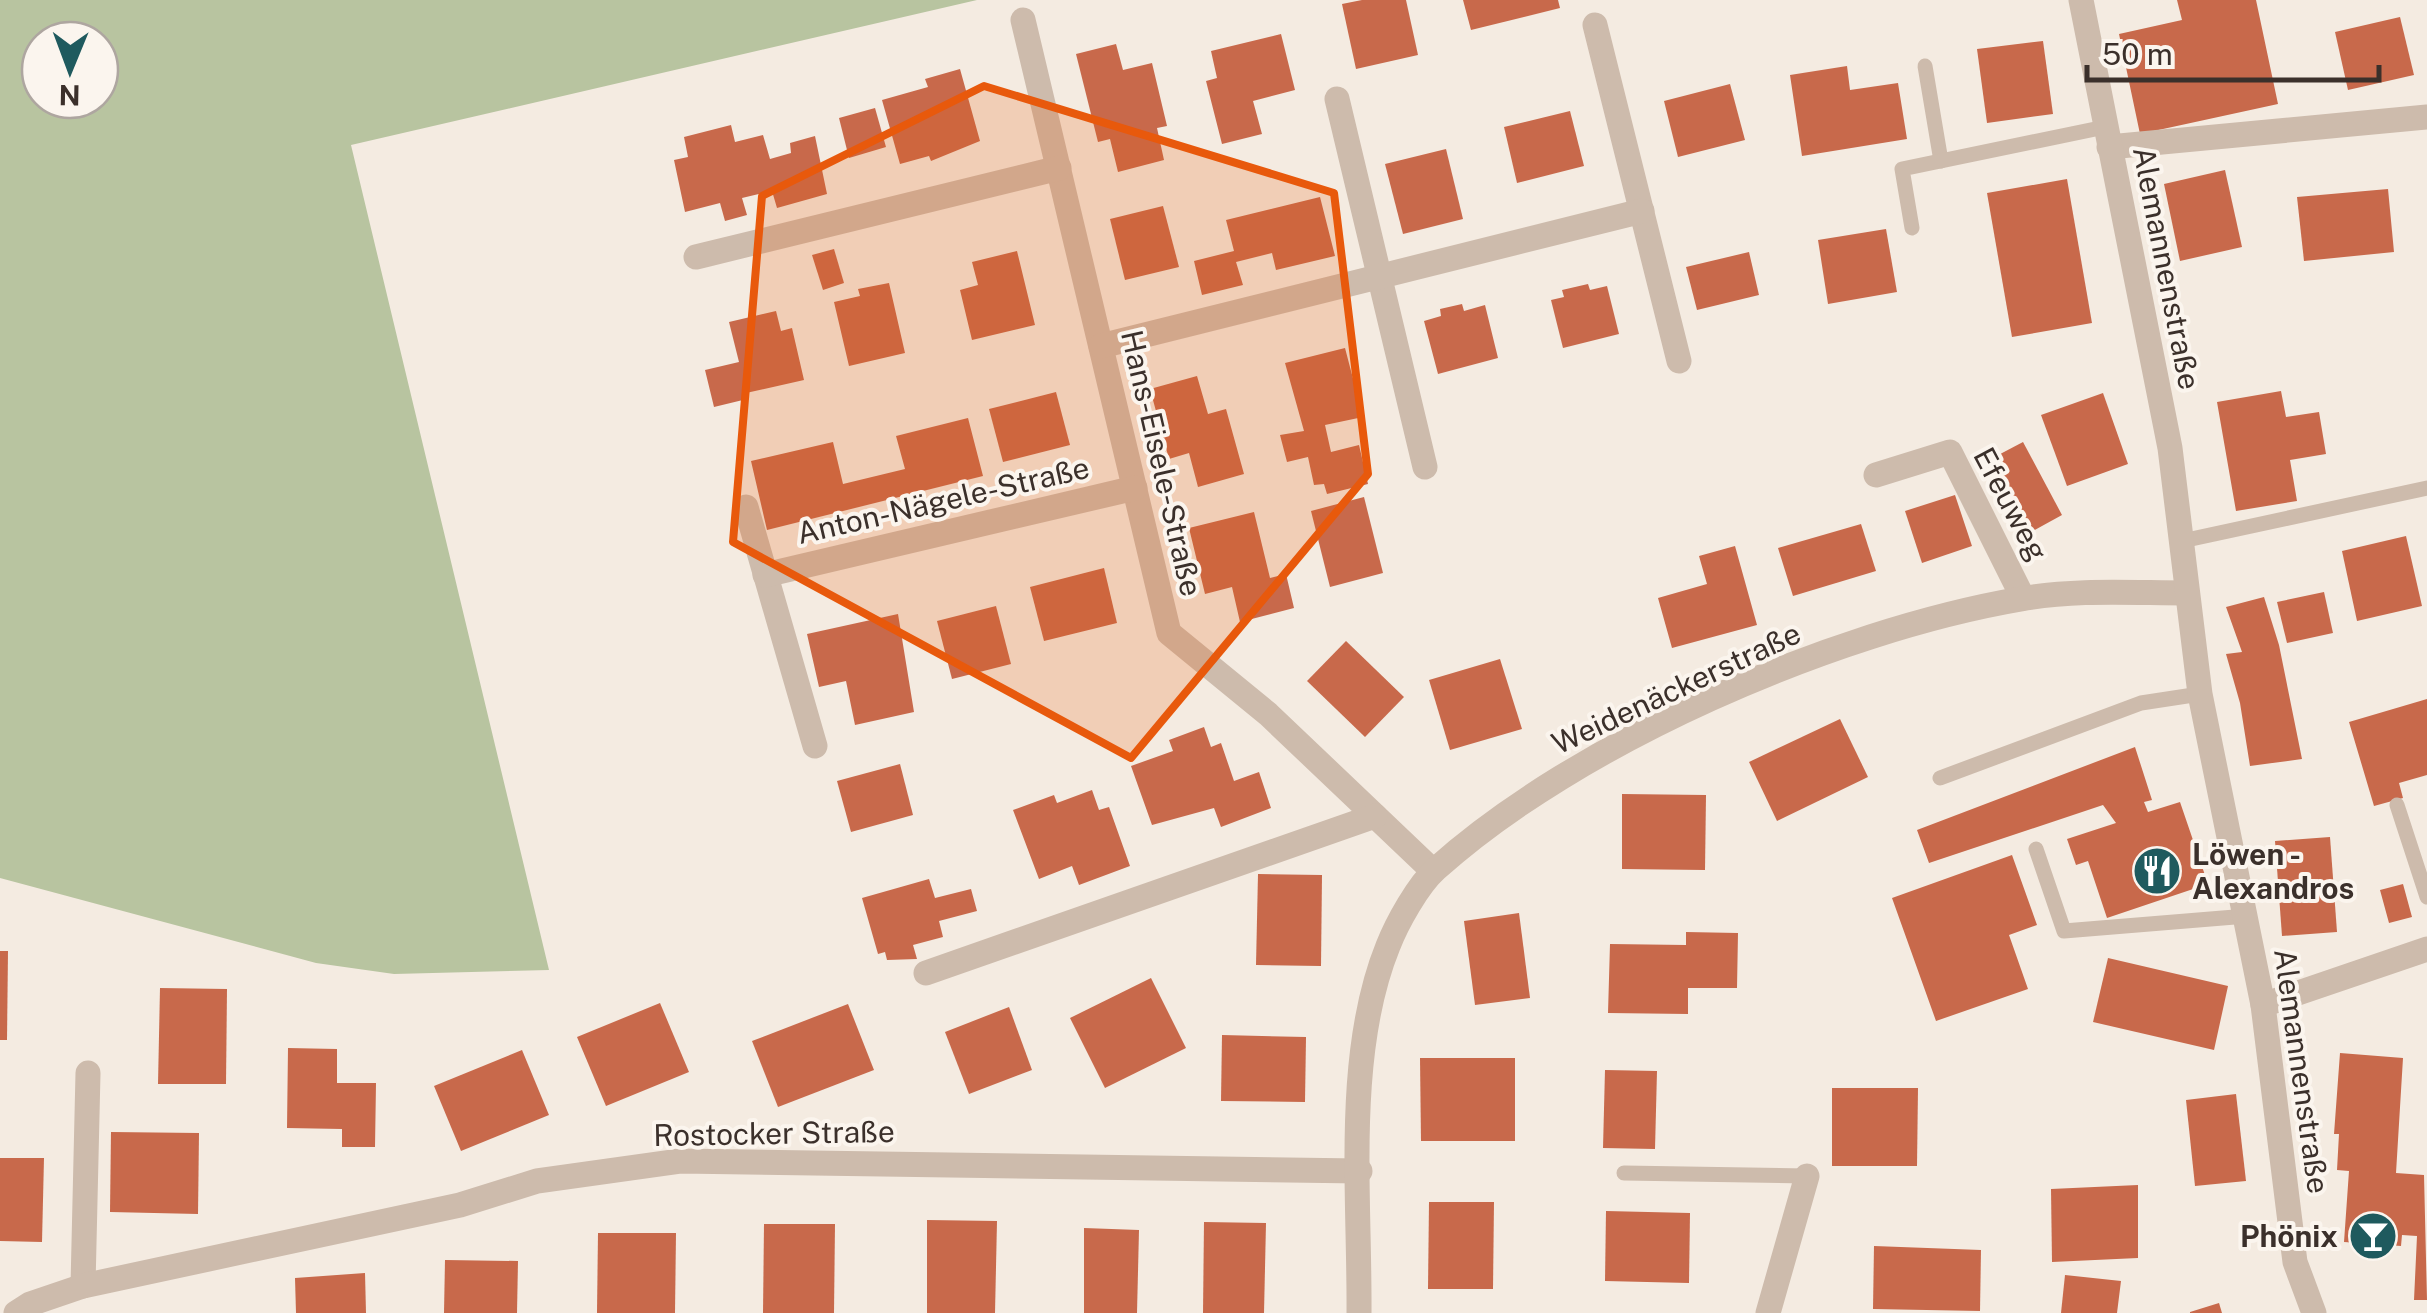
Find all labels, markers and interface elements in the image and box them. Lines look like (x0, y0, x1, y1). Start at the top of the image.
north arrow (20, 20, 120, 120)
scale bar (2087, 20, 2380, 82)
text: 50 m (2102, 36, 2173, 72)
text: N (58, 79, 81, 112)
street label: Alemannenstraße (2126, 143, 2208, 393)
street label: Hans-Eisele-Straße (1114, 326, 1210, 600)
street label: Efeuweg (1966, 441, 2056, 567)
street label: Anton-Nägele-Straße (793, 449, 1093, 551)
street label: Weidenäckerstraße (1546, 615, 1806, 761)
place label: Löwen - Alexandros (2192, 836, 2354, 906)
restaurant icon: Löwen - Alexandros (2131, 845, 2183, 897)
street label: Alemannenstraße (2267, 946, 2337, 1196)
street label: Rostocker Straße (653, 1113, 895, 1153)
bar icon: Phönix (2347, 1210, 2399, 1262)
place label: Phönix (2240, 1218, 2338, 1254)

